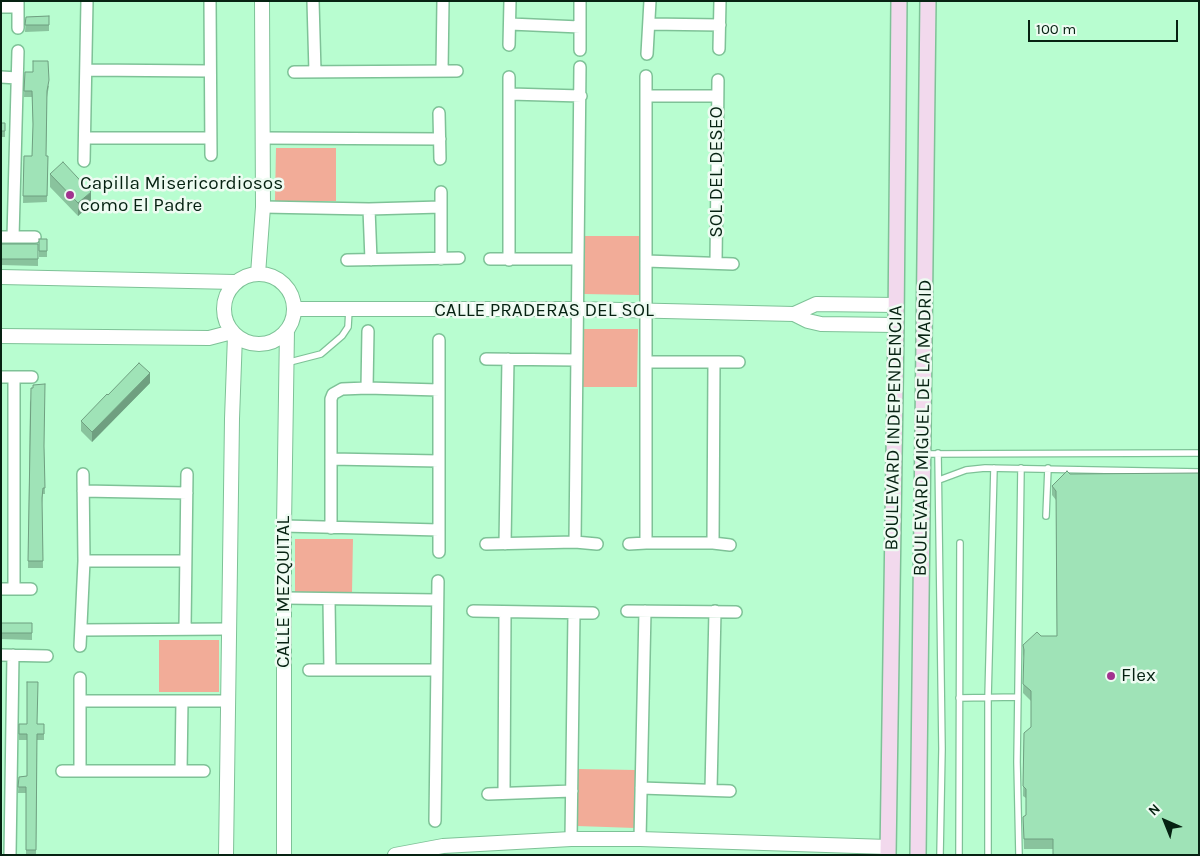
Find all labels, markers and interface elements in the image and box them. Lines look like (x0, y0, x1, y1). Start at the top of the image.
scale bar (1030, 10, 1180, 42)
text: 100 m (1036, 20, 1076, 38)
street label: SOL DEL DESEO (706, 106, 728, 238)
place label: Capilla Misericordiosos como El Padre (80, 173, 283, 217)
marker: Capilla Misericordiosos como El Padre (64, 189, 76, 201)
street label: BOULEVARD MIGUEL DE LA MADRID (909, 279, 937, 577)
street label: CALLE PRADERAS DEL SOL (434, 300, 654, 322)
street label: BOULEVARD INDEPENDENCIA (880, 305, 908, 551)
street label: CALLE MEZQUITAL (273, 516, 295, 668)
place label: Flex (1121, 665, 1156, 687)
marker: Flex (1105, 670, 1117, 682)
north arrow (1140, 796, 1190, 846)
text: N (1145, 800, 1164, 819)

